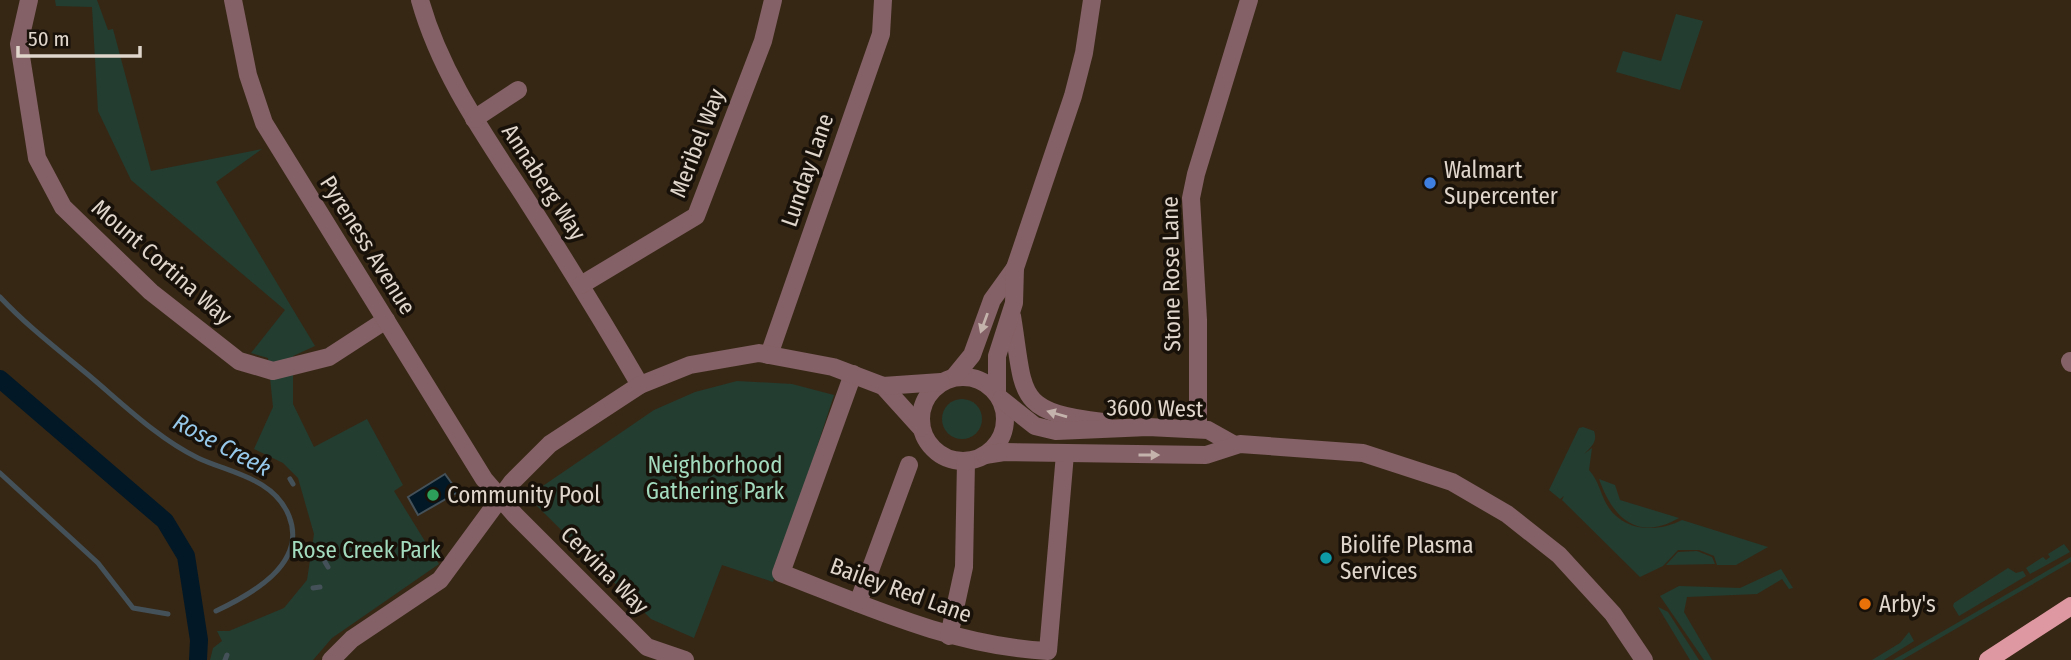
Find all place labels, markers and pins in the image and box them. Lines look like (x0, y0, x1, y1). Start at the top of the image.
place label: Walmart Supercenter (1444, 156, 1558, 210)
marker: Walmart Supercenter (1422, 175, 1438, 191)
place label: Community Pool (447, 481, 600, 509)
marker: Community Pool (425, 487, 441, 503)
place label: Biolife Plasma Services (1340, 531, 1474, 585)
marker: Biolife Plasma Services (1318, 550, 1334, 566)
place label: Arby's (1879, 590, 1936, 618)
marker: Arby's (1857, 596, 1873, 612)

